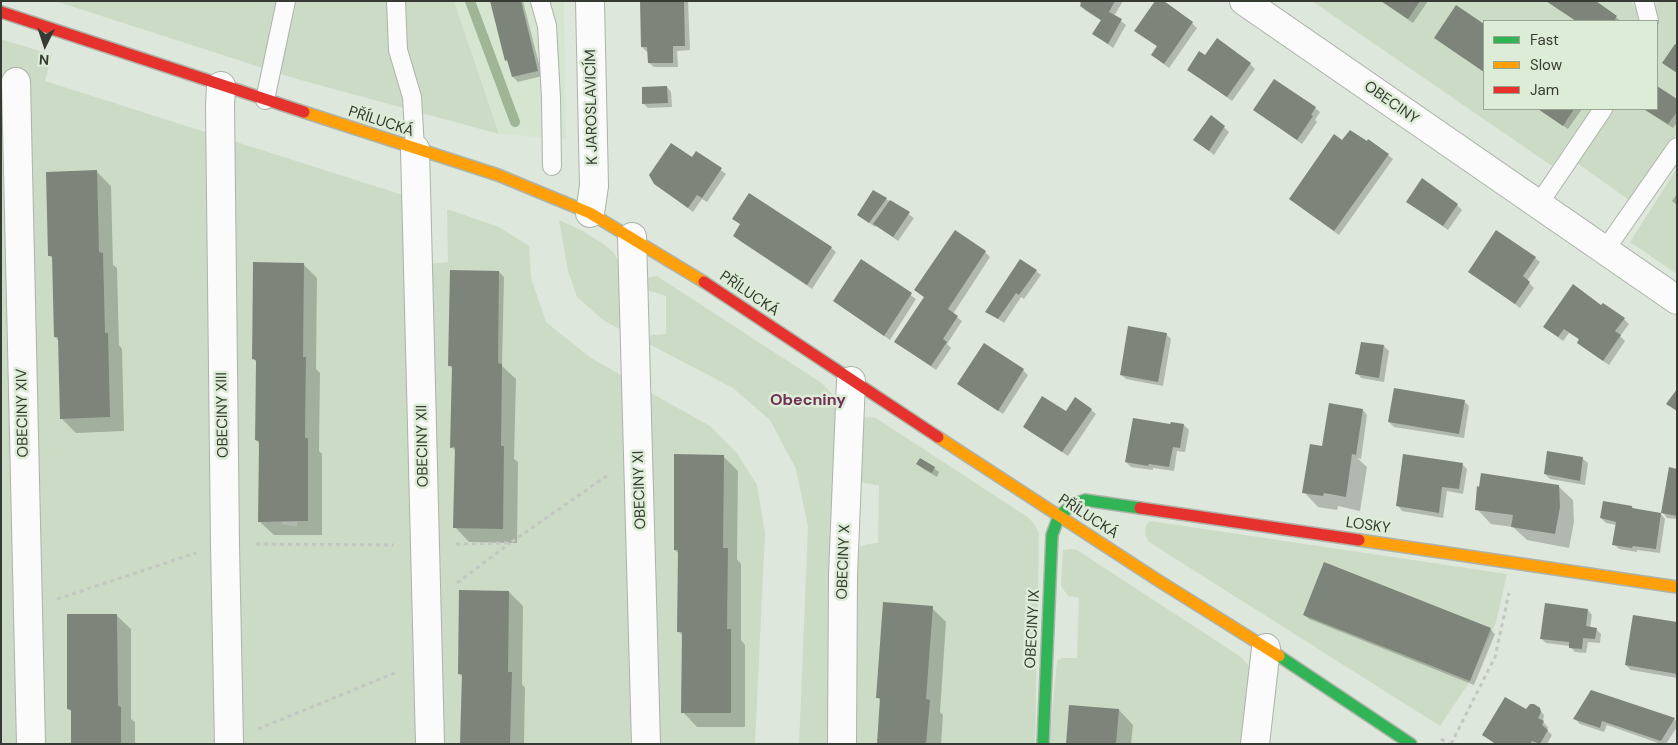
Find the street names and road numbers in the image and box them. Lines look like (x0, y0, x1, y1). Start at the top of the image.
street label: K JAROSLAVICÍM (582, 49, 602, 165)
street label: OBECINY (1360, 78, 1422, 128)
street label: PŘÍLUCKÁ (346, 103, 416, 141)
street label: PŘÍLUCKÁ (716, 268, 782, 320)
street label: OBECINY XIV (13, 368, 33, 458)
street label: OBECINY XIII (213, 372, 233, 458)
street label: OBECINY XII (413, 405, 433, 487)
street label: OBECINY XI (630, 450, 650, 530)
street label: PŘÍLUCKÁ (1055, 491, 1121, 543)
street label: LOSKY (1345, 514, 1391, 538)
street label: OBECINY X (834, 524, 854, 600)
street label: OBECINY IX (1022, 589, 1044, 669)

